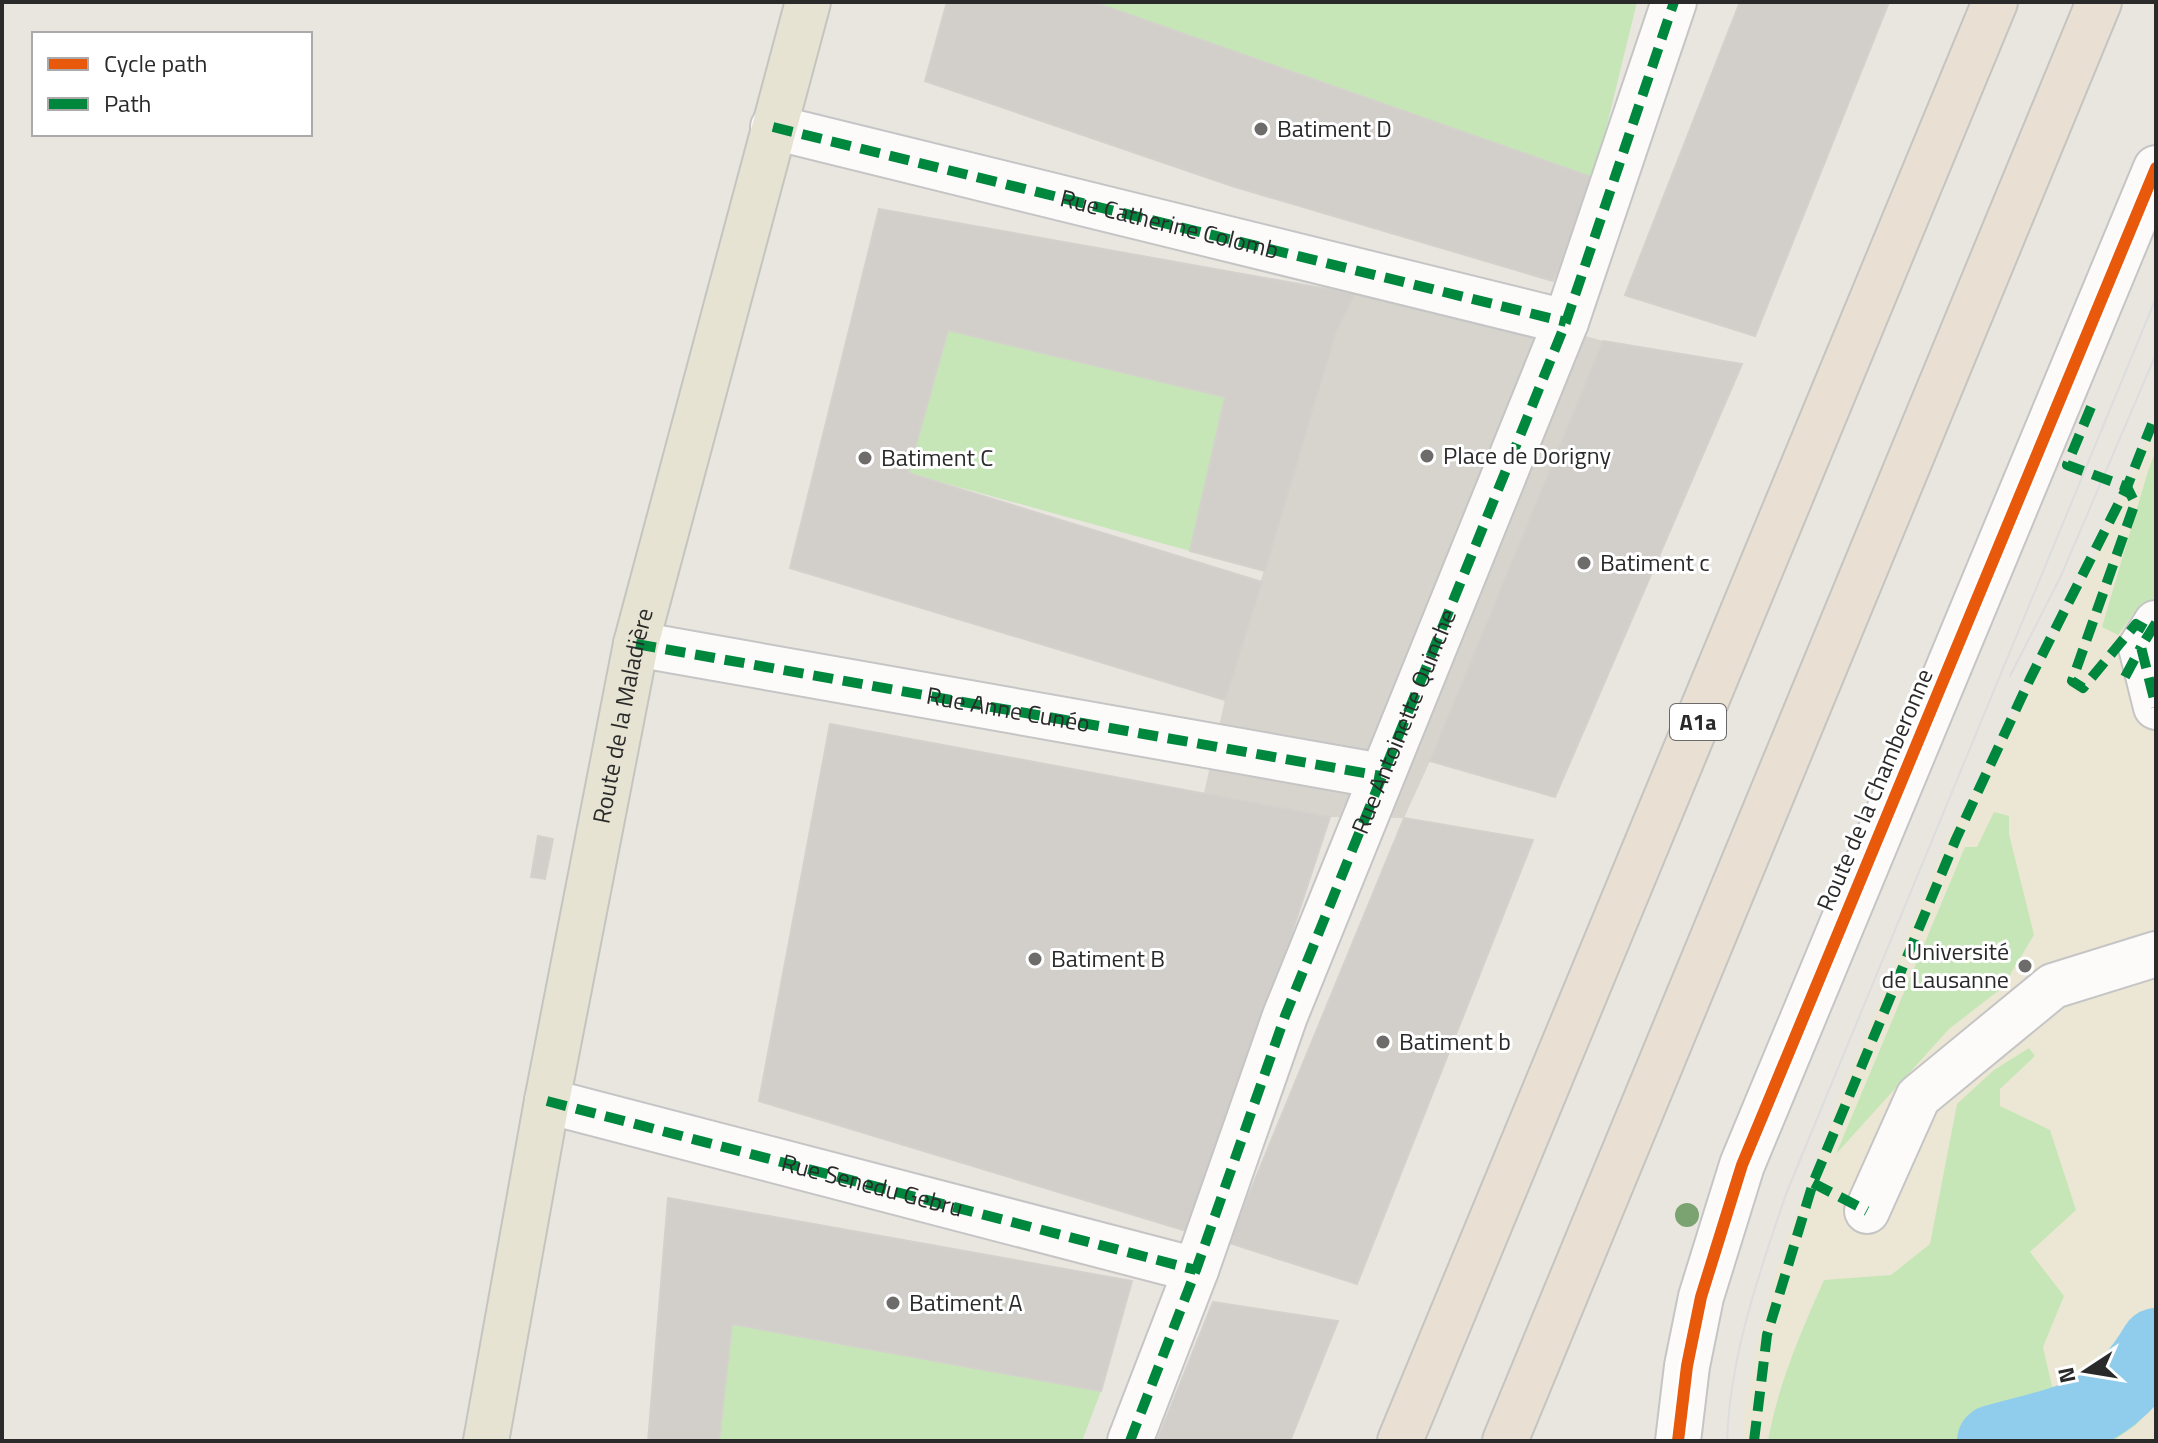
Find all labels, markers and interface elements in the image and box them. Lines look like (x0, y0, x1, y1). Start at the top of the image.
legend (32, 32, 312, 136)
text: Cycle path (104, 45, 207, 81)
text: Path (104, 85, 151, 121)
place label: Batiment D (1277, 110, 1392, 146)
marker: Batiment D (1252, 120, 1270, 138)
street label: Rue Catherine Colomb (1056, 179, 1282, 268)
place label: Place de Dorigny (1443, 437, 1611, 473)
place label: Batiment C (881, 439, 993, 475)
marker: Place de Dorigny (1418, 447, 1436, 465)
marker: Batiment C (856, 449, 874, 467)
place label: Batiment c (1600, 544, 1710, 580)
marker: Batiment c (1575, 554, 1593, 572)
street label: Rue Antoinette Quinche (1342, 603, 1465, 839)
street label: Route de la Maladière (582, 604, 662, 826)
street label: Route de la Chamberonne (1807, 663, 1941, 916)
street label: Rue Anne Cunéo (924, 677, 1093, 741)
road number: A1a (1670, 704, 1726, 740)
place label: Université de Lausanne (1882, 933, 2009, 997)
place label: Batiment B (1051, 940, 1165, 976)
marker: Batiment B (1026, 950, 1044, 968)
marker: Université de Lausanne (2016, 957, 2034, 975)
place label: Batiment b (1399, 1023, 1511, 1059)
marker: Batiment b (1374, 1033, 1392, 1051)
street label: Rue Senedu Gebru (778, 1144, 967, 1226)
place label: Batiment A (909, 1284, 1023, 1320)
marker: Batiment A (884, 1294, 902, 1312)
north arrow (2046, 1331, 2126, 1411)
text: N (2048, 1364, 2085, 1386)

